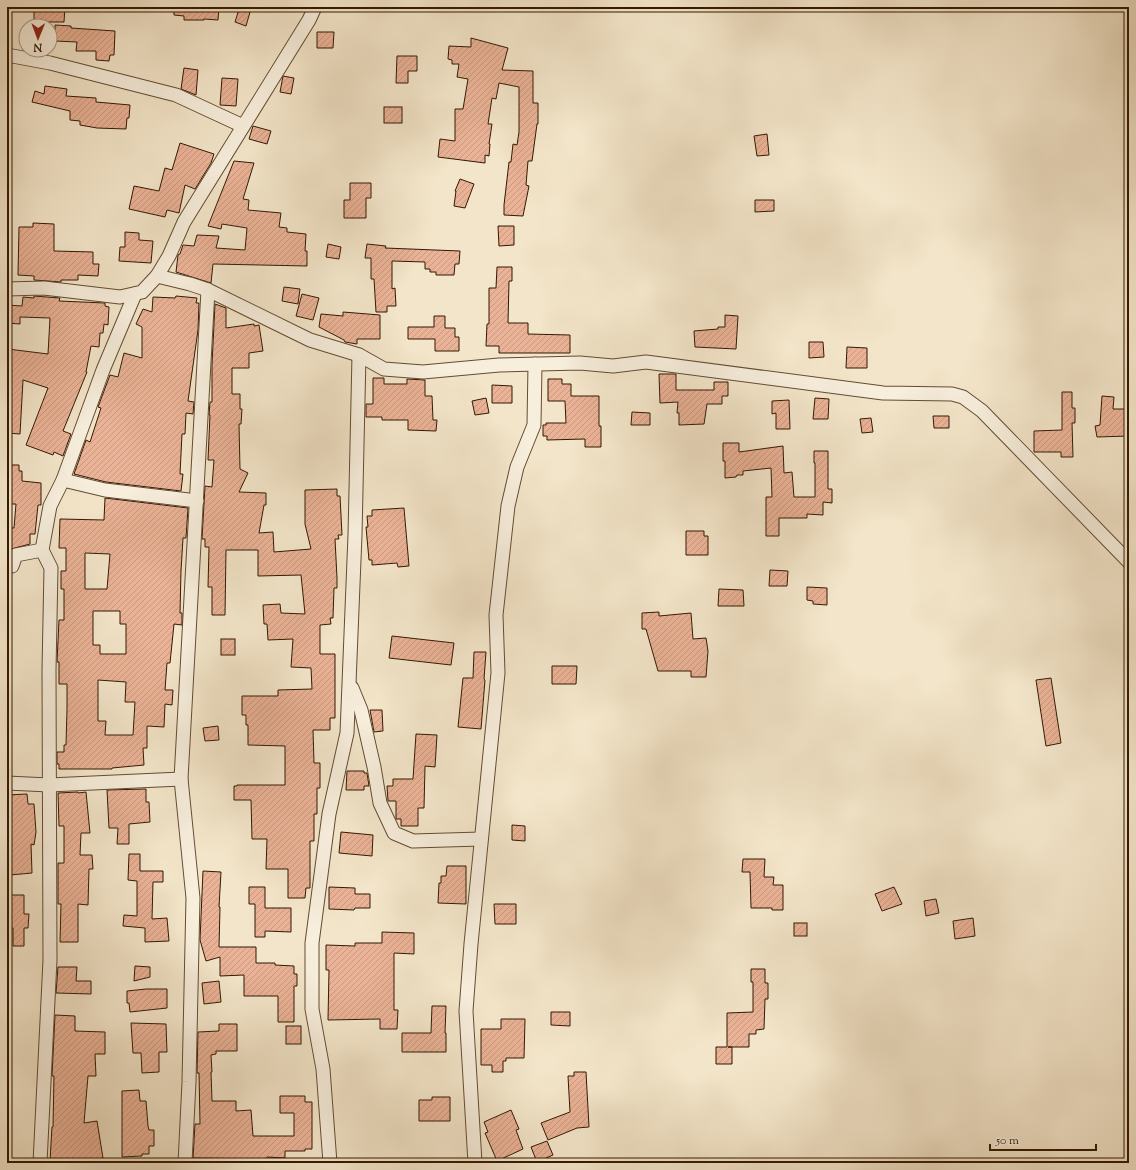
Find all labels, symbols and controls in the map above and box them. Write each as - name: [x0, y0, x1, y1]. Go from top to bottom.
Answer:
- north arrow: [18, 18, 58, 58]
- text: N: [33, 39, 43, 55]
- scale bar: [990, 1126, 1096, 1152]
- text: 50 m: [995, 1132, 1019, 1150]

